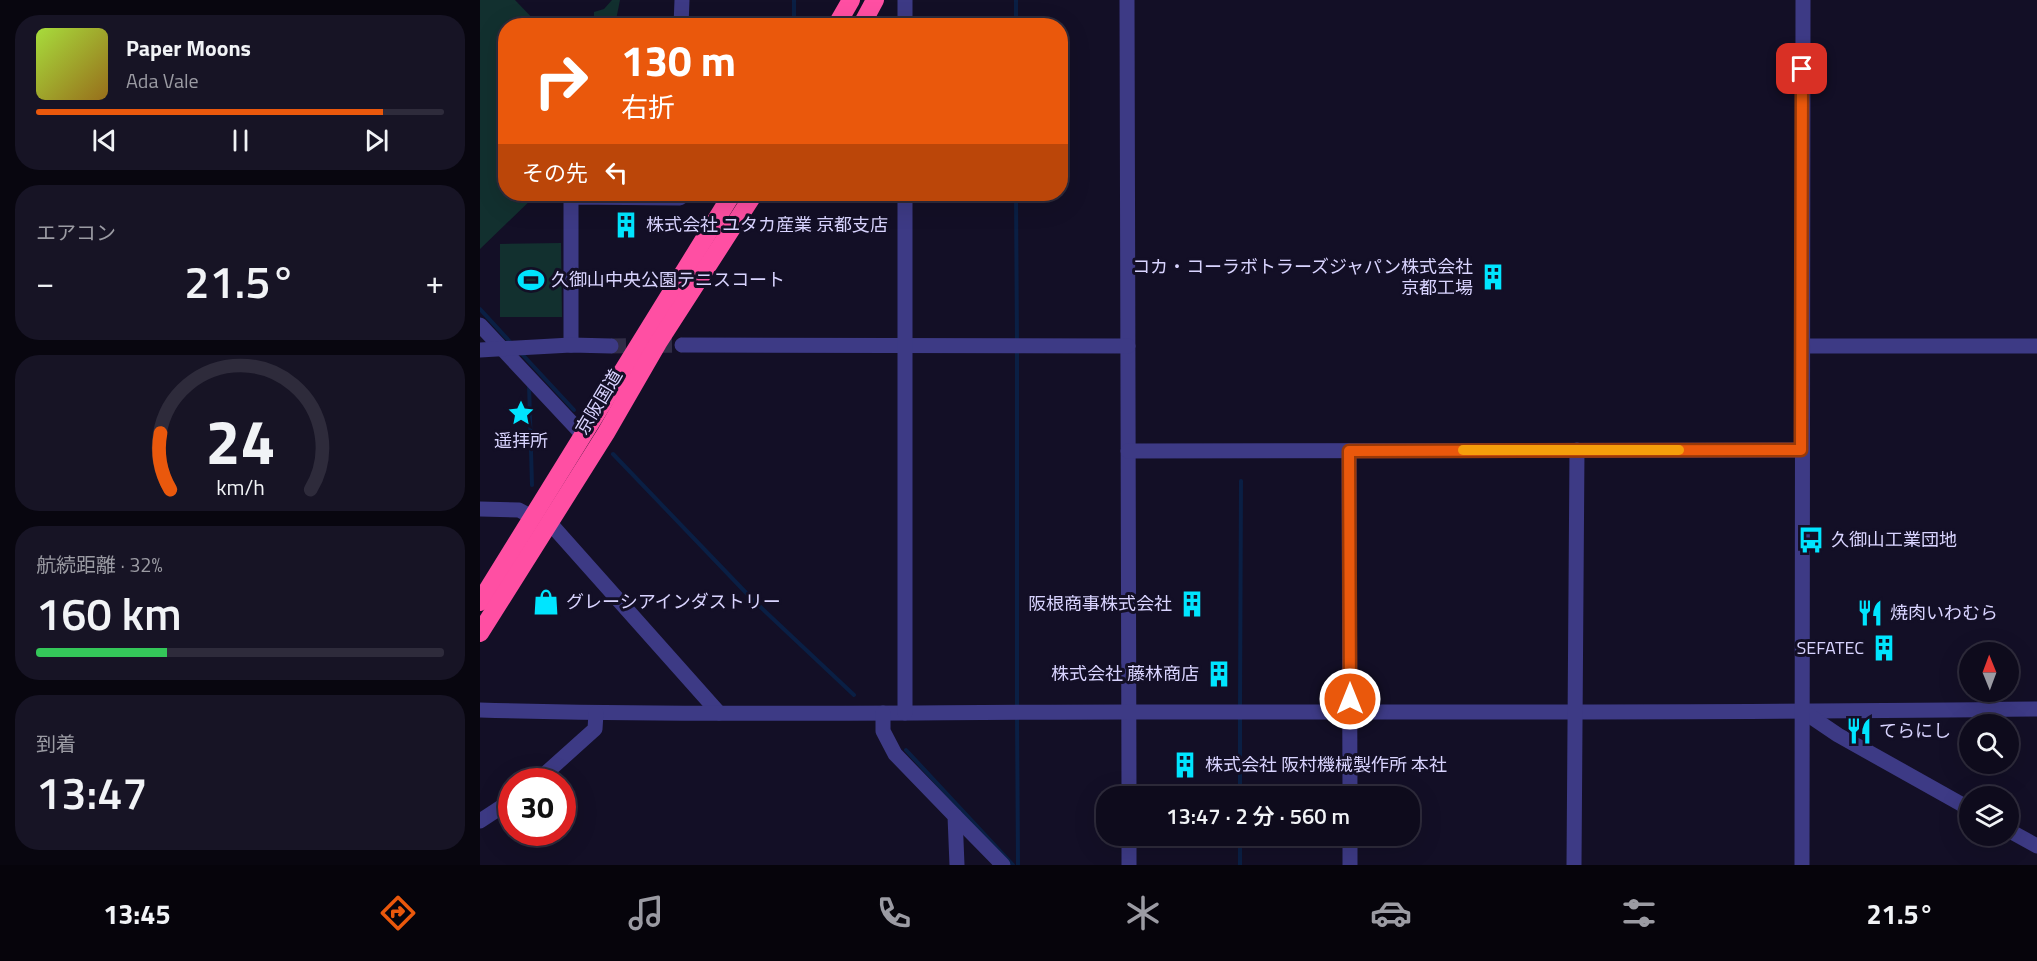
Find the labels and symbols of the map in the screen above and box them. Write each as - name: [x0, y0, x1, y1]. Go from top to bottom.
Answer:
- pin: [1776, 43, 1827, 94]
- building icon: 株式会社 ユタカ産業 京都支店: [611, 210, 641, 240]
- place label: 株式会社 ユタカ産業 京都支店: [646, 211, 888, 238]
- place label: コカ・コーラボトラーズジャパン株式会社 京都工場: [1132, 253, 1473, 301]
- building icon: コカ・コーラボトラーズジャパン株式会社 京都工場: [1478, 262, 1508, 292]
- sports icon: 久御山中央公園テニスコート: [516, 265, 546, 295]
- place label: 久御山中央公園テニスコート: [551, 266, 785, 293]
- street label: 京阪国道: [568, 364, 629, 440]
- place icon: 遥拝所: [506, 398, 536, 428]
- place label: 遥拝所: [494, 427, 548, 454]
- bus stop icon: 久御山工業団地: [1796, 525, 1826, 555]
- place label: 久御山工業団地: [1831, 526, 1957, 553]
- shop icon: グレーシアインダストリー: [531, 587, 561, 617]
- place label: グレーシアインダストリー: [566, 588, 781, 615]
- building icon: 阪根商事株式会社: [1177, 589, 1207, 619]
- place label: 阪根商事株式会社: [1028, 590, 1172, 617]
- restaurant icon: 焼肉いわむら: [1855, 598, 1885, 628]
- place label: 焼肉いわむら: [1890, 599, 1998, 626]
- building icon: SEFATEC: [1869, 633, 1899, 663]
- place label: SEFATEC: [1796, 634, 1864, 661]
- north arrow: [1959, 642, 2019, 702]
- building icon: 株式会社 藤林商店: [1204, 659, 1234, 689]
- place label: 株式会社 藤林商店: [1051, 660, 1199, 687]
- position arrow: [1318, 667, 1382, 731]
- restaurant icon: てらにし: [1844, 716, 1874, 746]
- place label: てらにし: [1879, 717, 1951, 744]
- building icon: 株式会社 阪村機械製作所 本社: [1170, 750, 1200, 780]
- place label: 株式会社 阪村機械製作所 本社: [1205, 751, 1447, 778]
- speed limit sign: 30: [498, 768, 576, 846]

